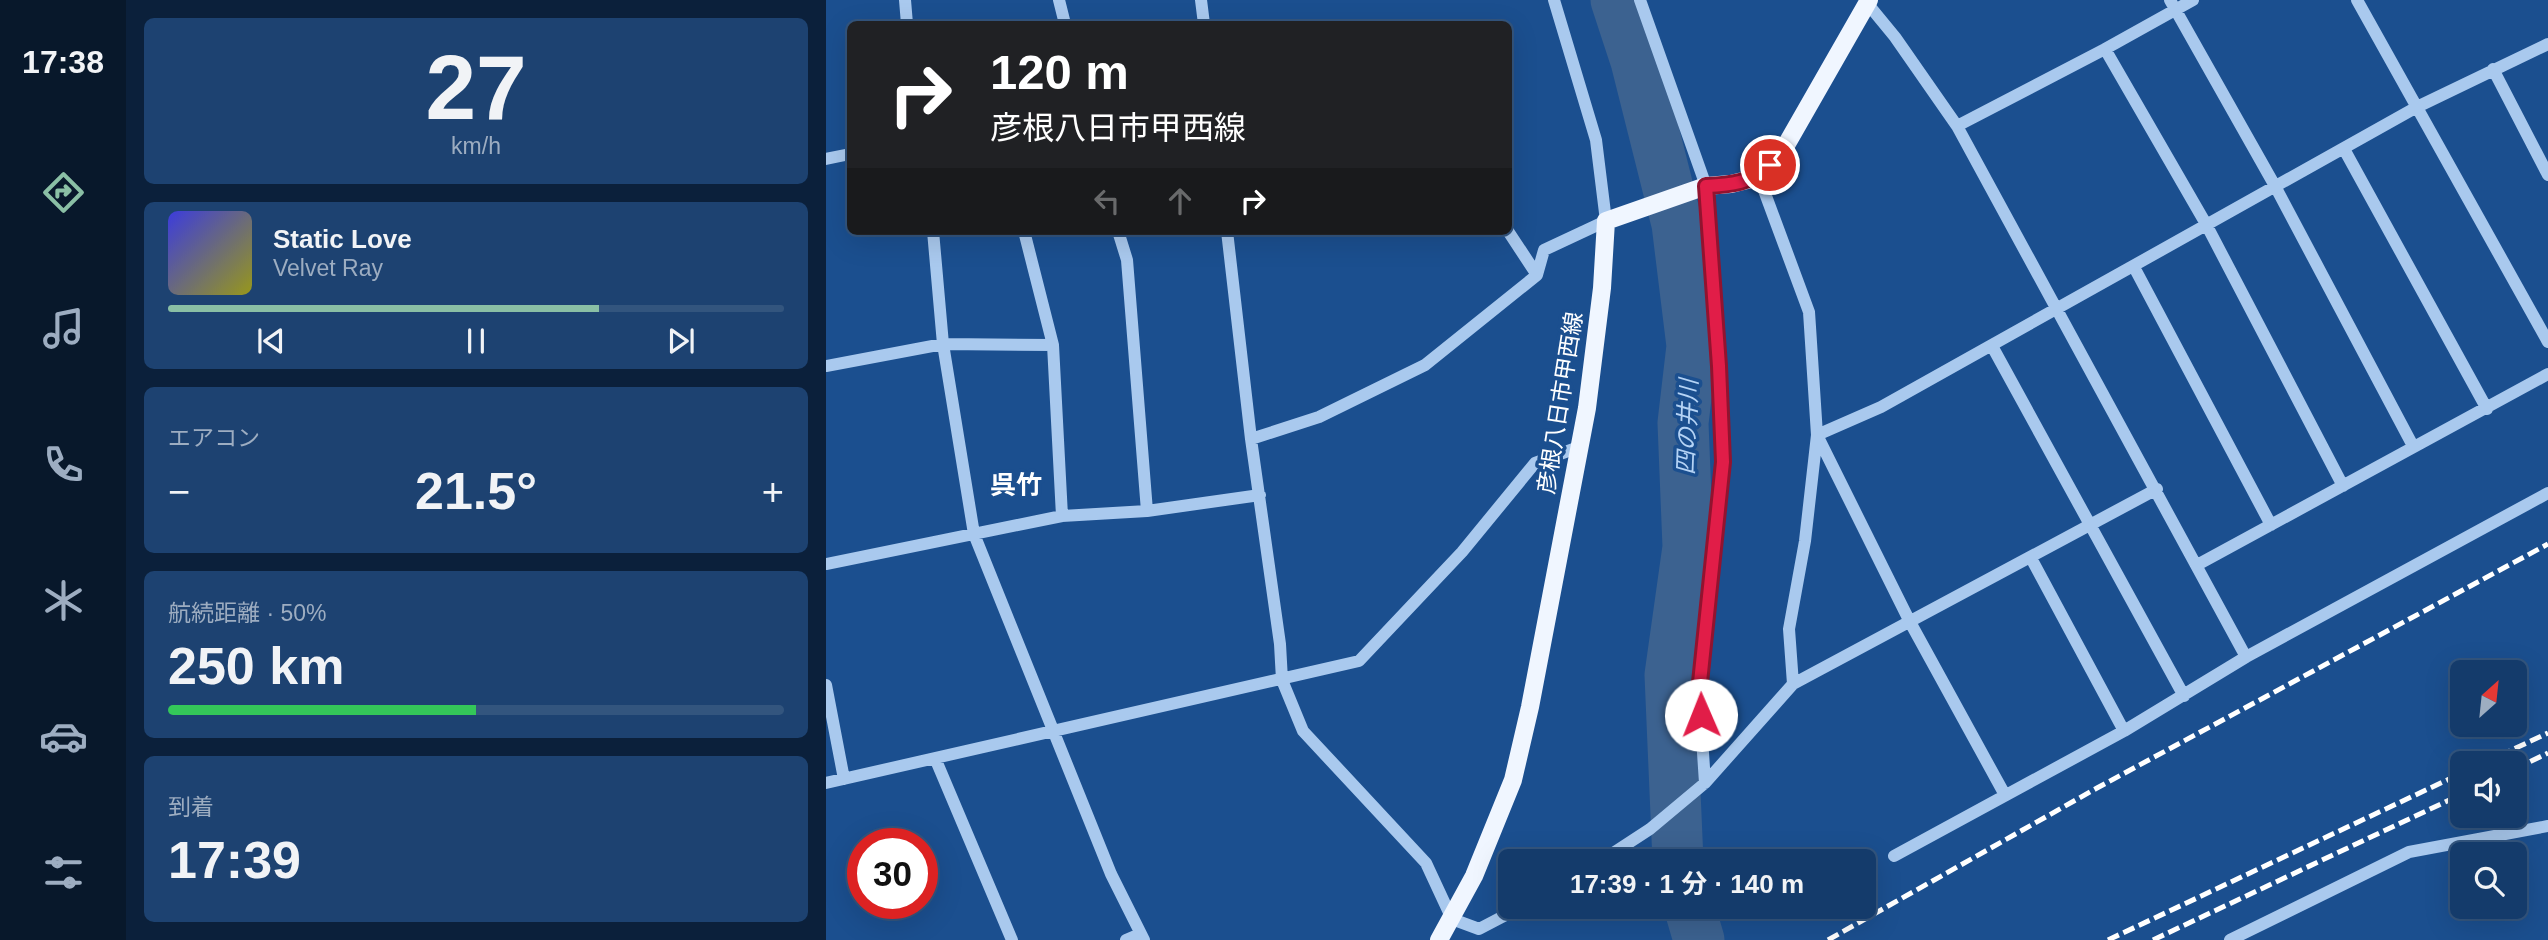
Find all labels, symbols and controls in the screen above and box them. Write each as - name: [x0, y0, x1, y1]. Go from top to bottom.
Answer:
- text: 27: [425, 37, 527, 138]
- text: 17:38: [22, 44, 104, 80]
- text: 120 m: [990, 45, 1129, 99]
- icon: right: [875, 49, 966, 140]
- text: 彦根八日市甲西線: [990, 110, 1246, 146]
- text: km/h: [451, 133, 501, 159]
- pin: [1740, 135, 1800, 195]
- icon: arrive: [1751, 146, 1789, 184]
- icon: directions: [39, 168, 88, 217]
- icon: left: [1088, 182, 1126, 220]
- icon: ahead: [1161, 182, 1199, 220]
- icon: right: [1234, 182, 1272, 220]
- text: Static Love: [273, 224, 412, 254]
- text: Velvet Ray: [273, 255, 383, 281]
- icon: music: [39, 304, 88, 353]
- street label: 彦根八日市甲西線: [1533, 310, 1587, 496]
- icon: previous: [252, 322, 290, 360]
- icon: pause: [457, 322, 495, 360]
- icon: next: [662, 322, 700, 360]
- water label: 四の井川: [1672, 376, 1702, 475]
- text: エアコン: [168, 425, 260, 451]
- icon: phone: [39, 440, 88, 489]
- text: 21.5°: [415, 462, 537, 520]
- district label: 呉竹: [990, 470, 1042, 500]
- text: −: [168, 471, 190, 513]
- text: +: [762, 471, 784, 513]
- icon: climate: [39, 576, 88, 625]
- text: 航続距離 · 50%: [168, 600, 326, 626]
- text: 250 km: [168, 637, 344, 695]
- north arrow: [2450, 660, 2527, 737]
- map controls: [2450, 660, 2527, 919]
- position arrow: [1664, 678, 1738, 752]
- icon: car: [39, 712, 88, 761]
- button: sound: [2450, 751, 2527, 828]
- text: 到着: [168, 794, 214, 820]
- speed limit sign: 30: [847, 828, 938, 919]
- text: 17:39: [168, 831, 301, 889]
- button: search: [2450, 842, 2527, 919]
- icon: filters: [39, 848, 88, 897]
- text: 17:39 · 1 分 · 140 m: [1570, 869, 1804, 899]

